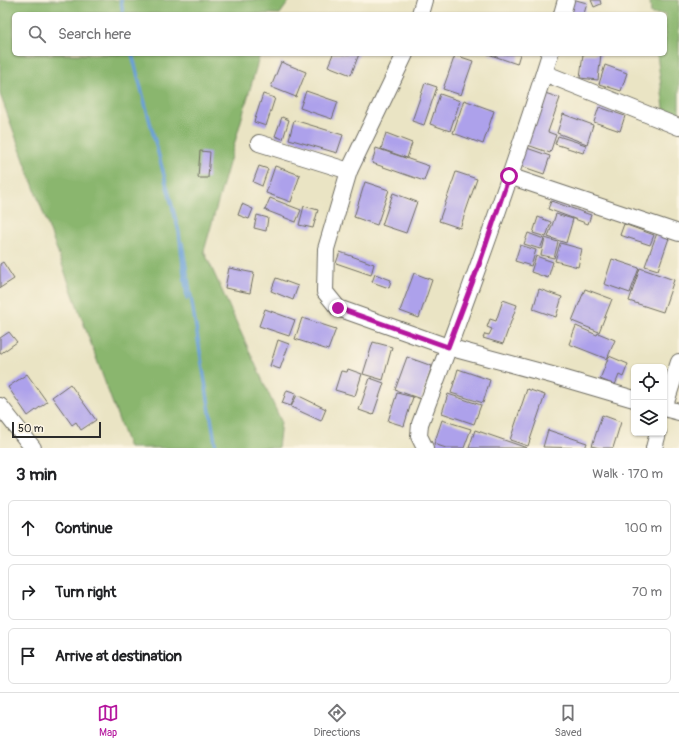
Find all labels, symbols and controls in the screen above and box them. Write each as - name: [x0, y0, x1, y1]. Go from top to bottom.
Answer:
- search box: [12, 12, 667, 56]
- icon: search: [26, 23, 48, 45]
- text: Search here: [58, 25, 131, 44]
- route start: [500, 167, 518, 185]
- route end: [329, 299, 347, 317]
- map controls: [631, 364, 667, 436]
- button: locate: [631, 364, 667, 400]
- button: layers: [631, 400, 667, 436]
- scale bar: [12, 420, 101, 439]
- text: 50 m: [18, 422, 44, 435]
- text: 3 min: [16, 464, 57, 485]
- text: Walk · 170 m: [592, 466, 663, 482]
- icon: ahead: [17, 517, 39, 539]
- text: Continue: [55, 519, 113, 538]
- text: 100 m: [625, 520, 662, 536]
- icon: right: [17, 581, 39, 603]
- text: Turn right: [55, 583, 116, 602]
- text: 70 m: [632, 584, 662, 600]
- icon: arrive: [17, 645, 39, 667]
- text: Arrive at destination: [55, 647, 182, 666]
- tab: Map: [97, 702, 119, 739]
- tab: Directions: [313, 702, 360, 739]
- tab: Saved: [555, 702, 582, 739]

